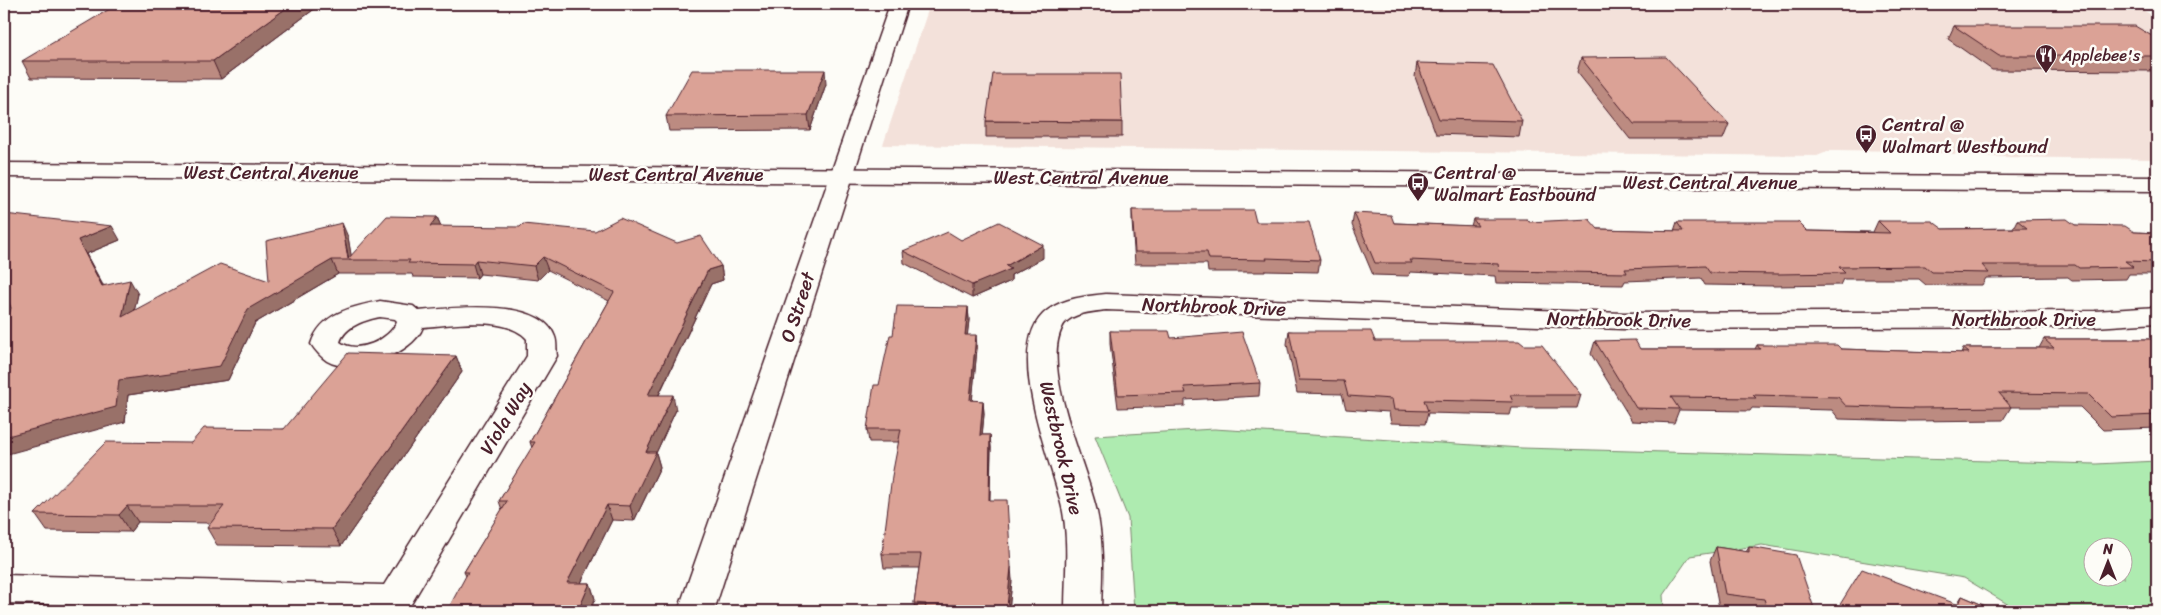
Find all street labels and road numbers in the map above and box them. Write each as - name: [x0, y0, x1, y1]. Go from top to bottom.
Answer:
- street label: West Central Avenue: [184, 156, 358, 189]
- street label: West Central Avenue: [589, 158, 763, 191]
- street label: West Central Avenue: [994, 161, 1168, 194]
- street label: West Central Avenue: [1623, 166, 1797, 199]
- street label: O Street: [771, 266, 825, 347]
- street label: Northbrook Drive: [1141, 287, 1287, 326]
- street label: Northbrook Drive: [1547, 302, 1692, 337]
- street label: Northbrook Drive: [1952, 303, 2096, 336]
- street label: Viola Way: [471, 375, 540, 461]
- street label: Westbrook Drive: [1030, 378, 1093, 519]

